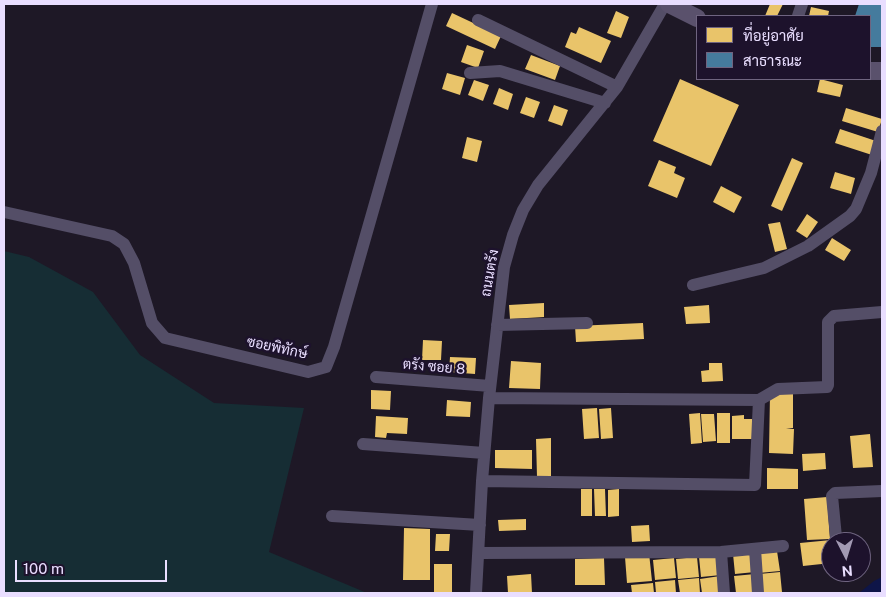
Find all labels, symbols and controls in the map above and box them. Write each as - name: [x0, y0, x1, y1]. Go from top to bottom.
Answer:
- legend: [696, 15, 871, 80]
- text: ที่อยู่อาศัย: [743, 27, 804, 44]
- text: สาธารณะ: [743, 52, 802, 69]
- street label: ถนนตรัง: [478, 248, 502, 298]
- street label: ซอยพิทักษ์: [245, 333, 309, 363]
- street label: ตรัง ซอย 8: [402, 356, 466, 378]
- north arrow: [821, 532, 871, 582]
- scale bar: [18, 550, 170, 582]
- text: 100 m: [23, 560, 64, 577]
- text: N: [841, 562, 853, 579]

